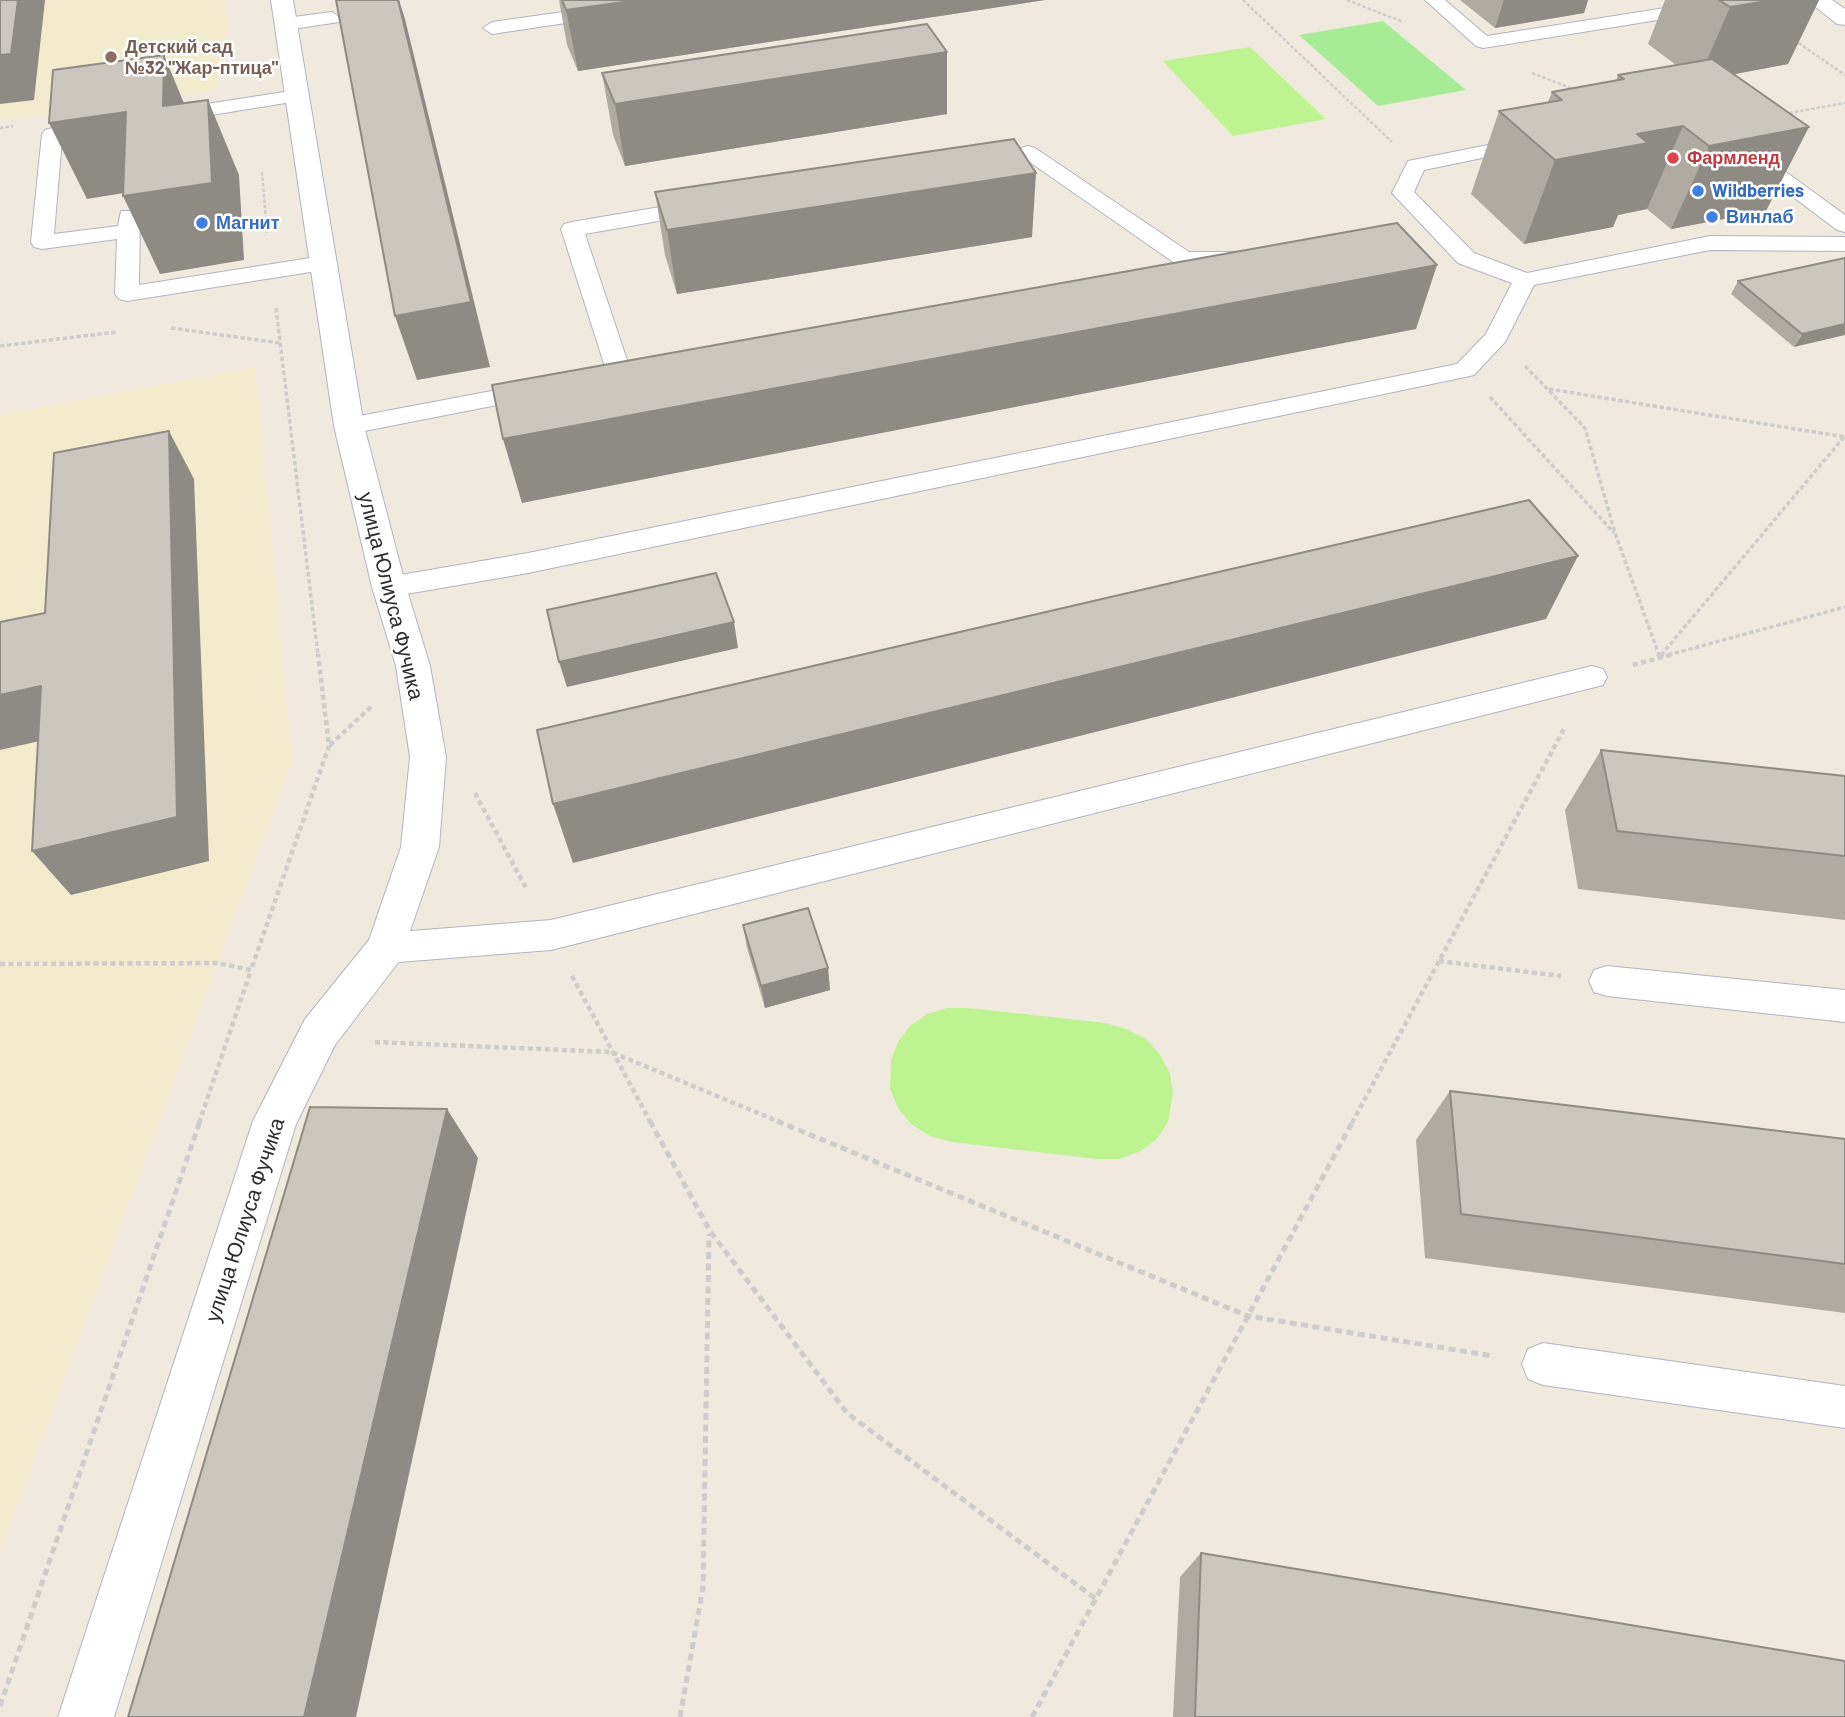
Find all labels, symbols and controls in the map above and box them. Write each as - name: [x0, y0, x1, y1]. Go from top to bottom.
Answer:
- place label: Детский сад №32 "Жар-птица": [125, 36, 278, 78]
- marker: Детский сад №32 "Жар-птица": [103, 49, 119, 65]
- place label: Фармленд: [1687, 147, 1780, 169]
- marker: Фармленд: [1665, 150, 1681, 166]
- place label: Wildberries: [1712, 180, 1804, 202]
- marker: Wildberries: [1690, 183, 1706, 199]
- place label: Винлаб: [1726, 206, 1794, 228]
- marker: Винлаб: [1704, 209, 1720, 225]
- place label: Магнит: [216, 212, 279, 234]
- marker: Магнит: [194, 215, 210, 231]
- street label: улица Юлиуса Фучика: [353, 489, 429, 703]
- street label: улица Юлиуса Фучика: [200, 1115, 290, 1325]

